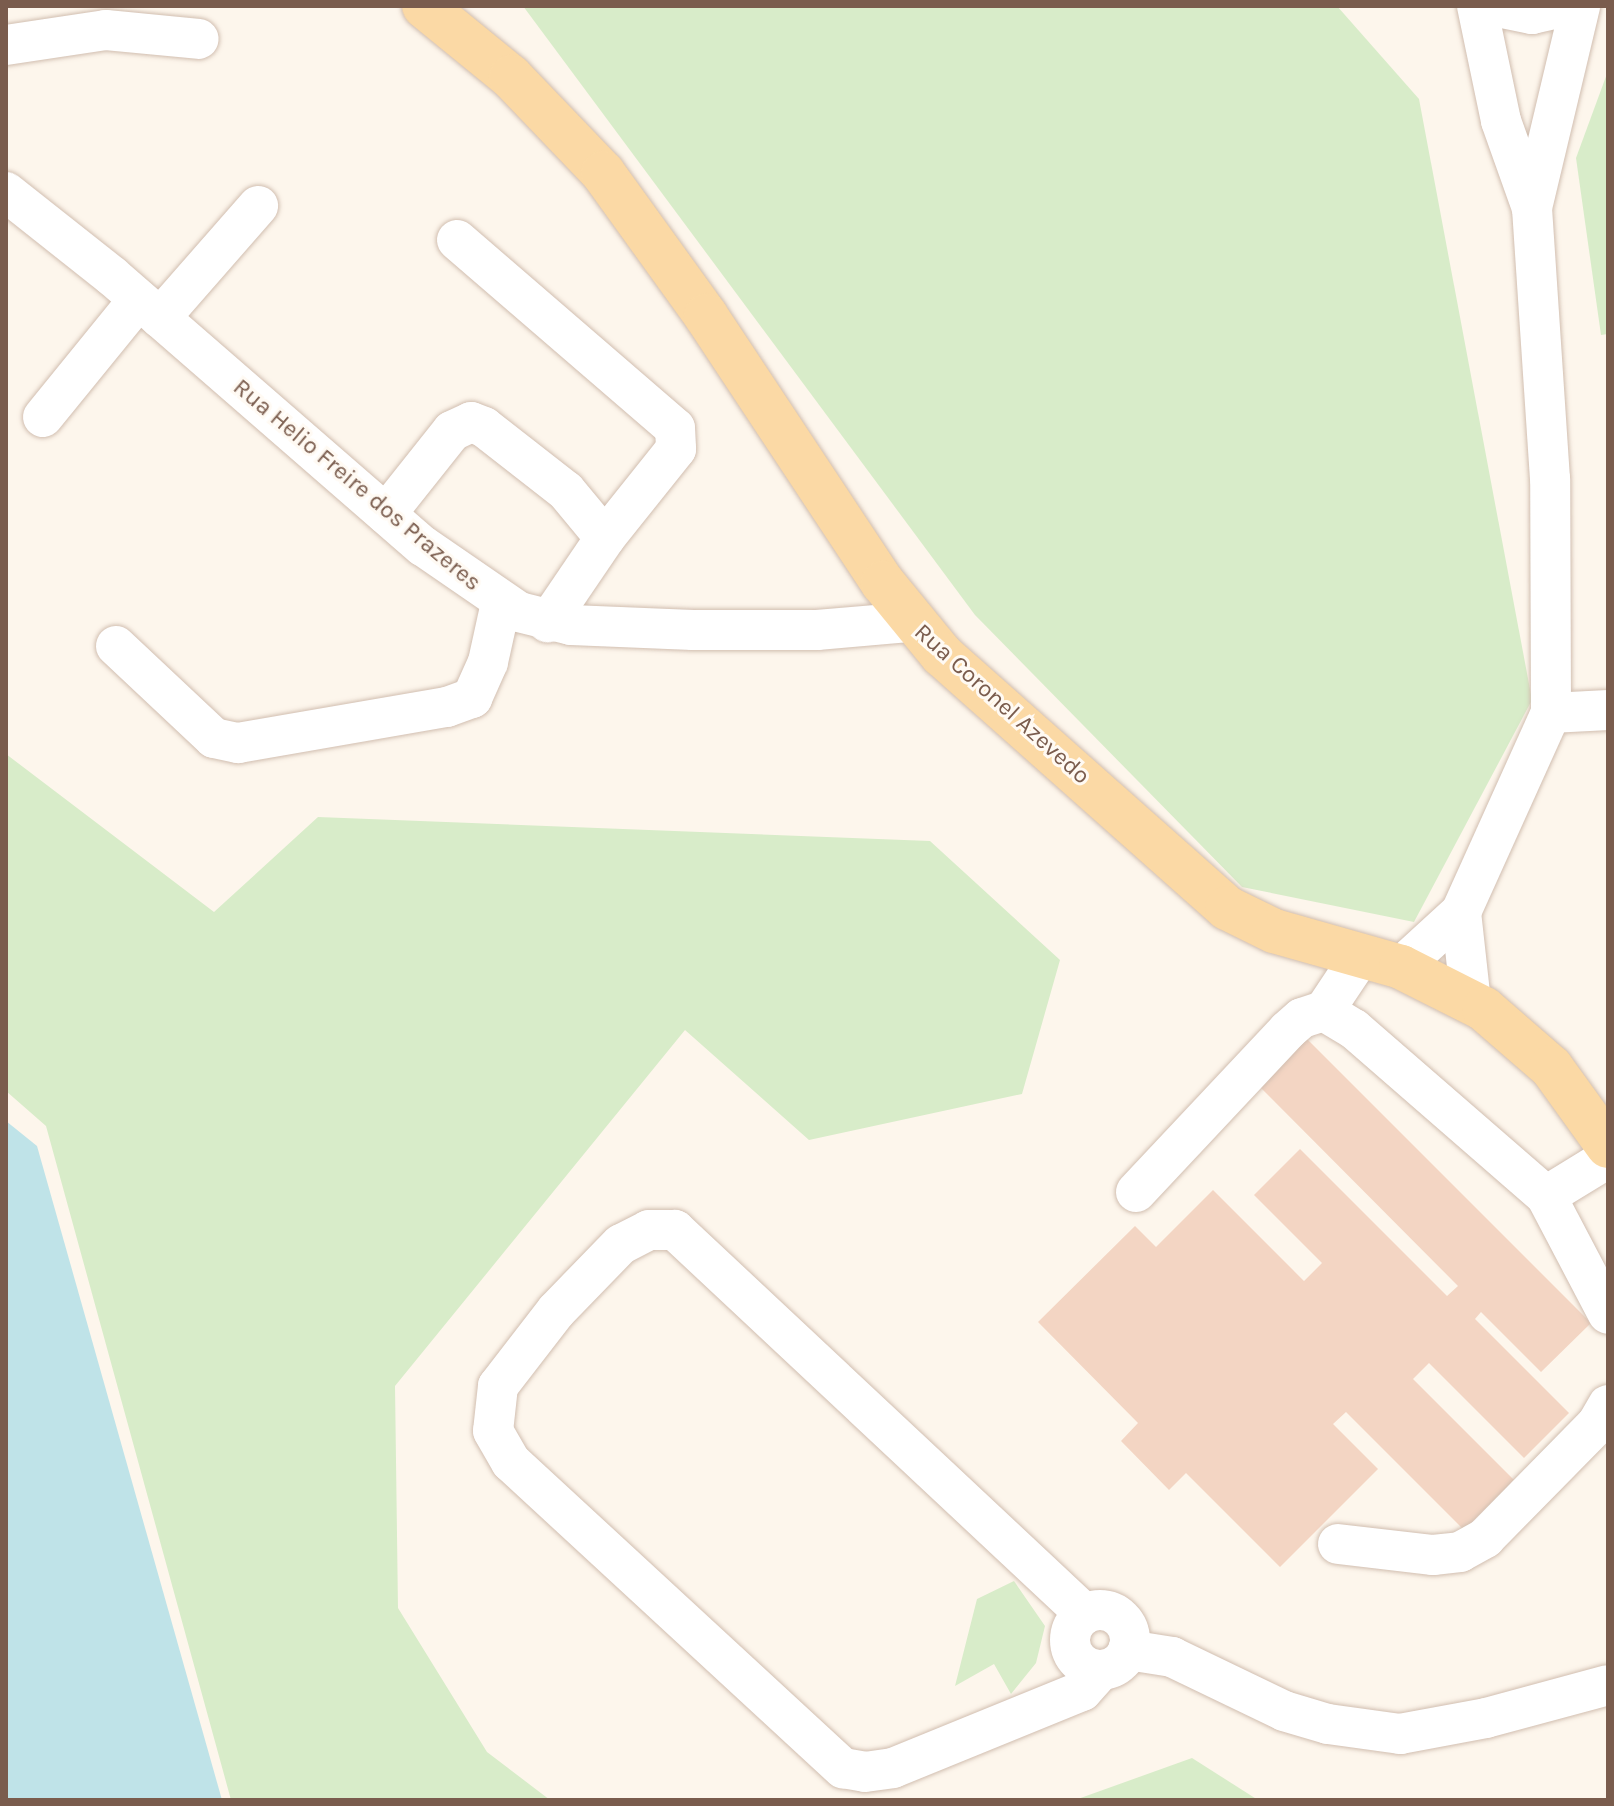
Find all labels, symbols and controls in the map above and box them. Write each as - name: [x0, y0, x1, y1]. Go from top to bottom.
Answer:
- street label: Rua Helio Freire dos Prazeres: [227, 373, 487, 597]
- street label: Rua Coronel Azevedo: [908, 618, 1096, 790]

